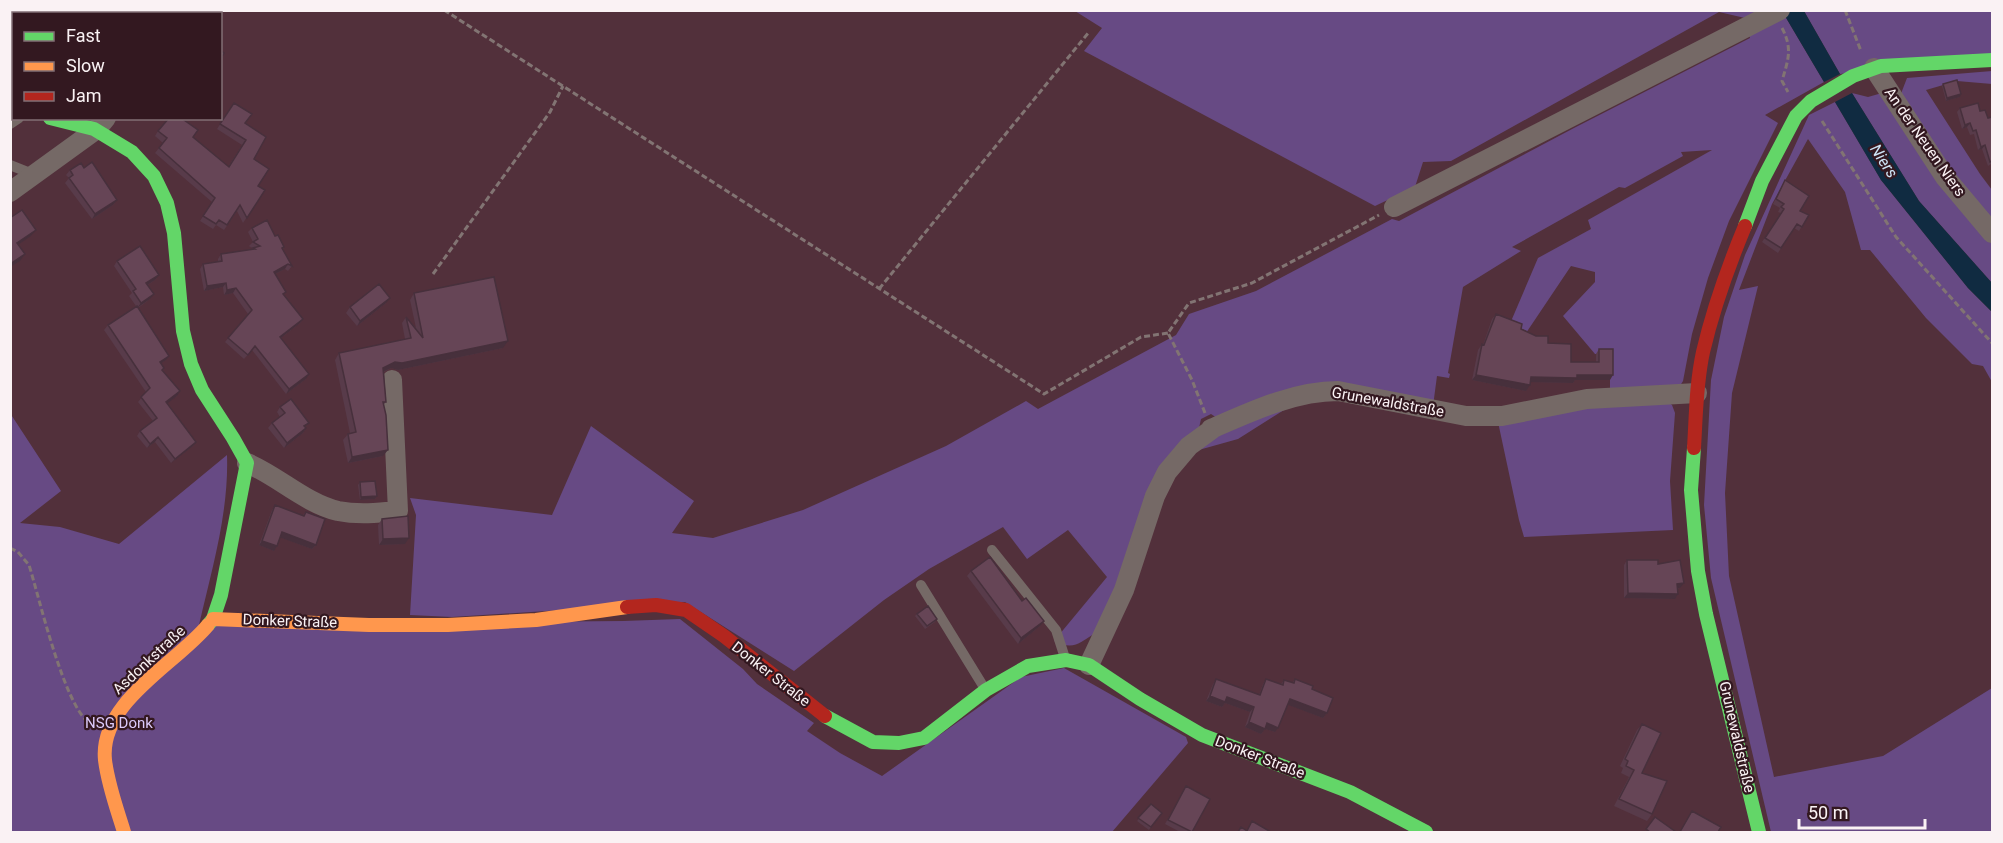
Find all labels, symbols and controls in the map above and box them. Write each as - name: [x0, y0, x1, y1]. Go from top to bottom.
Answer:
- legend: [12, 12, 222, 120]
- text: Fast: [66, 25, 101, 46]
- text: Slow: [66, 55, 105, 76]
- street label: An der Neuen Niers: [1881, 84, 1969, 200]
- text: Jam: [66, 85, 102, 106]
- water label: Niers: [1866, 141, 1902, 181]
- street label: Grunewaldstraße: [1330, 383, 1446, 421]
- street label: Donker Straße: [242, 610, 338, 632]
- street label: Asdonkstraße: [109, 622, 189, 698]
- street label: Donker Straße: [728, 638, 814, 710]
- street label: Grunewaldstraße: [1715, 680, 1759, 795]
- park label: NSG Donk: [85, 714, 153, 732]
- street label: Donker Straße: [1213, 732, 1307, 782]
- scale bar: [1799, 792, 1925, 830]
- text: 50 m: [1808, 802, 1848, 823]

